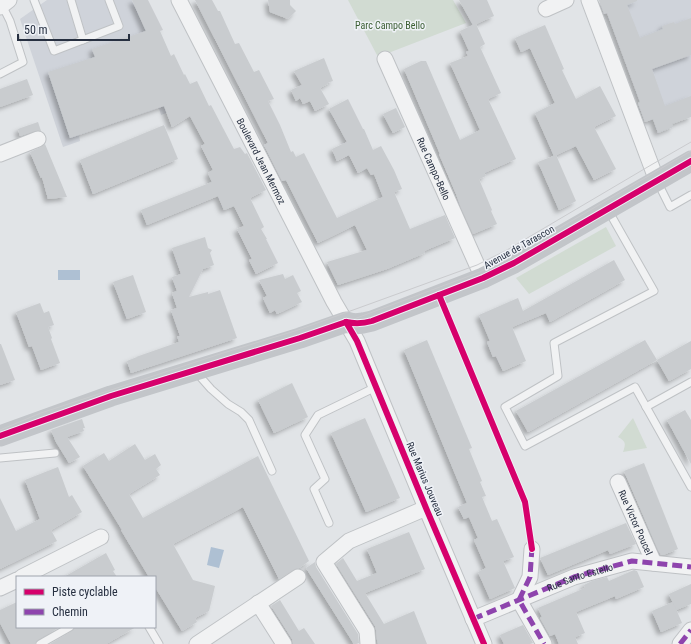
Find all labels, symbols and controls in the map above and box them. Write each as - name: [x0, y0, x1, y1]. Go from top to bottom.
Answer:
- scale bar: [18, 16, 129, 42]
- park label: Parc Campo Bello: [355, 20, 425, 31]
- text: 50 m: [24, 23, 48, 37]
- street label: Boulevard Jean Mermoz: [235, 116, 288, 206]
- street label: Rue Campo-Bello: [415, 136, 453, 202]
- street label: Avenue de Tarascon: [482, 223, 556, 271]
- street label: Rue Marius Jouveau: [404, 440, 446, 518]
- street label: Rue Victor Poucel: [617, 488, 655, 556]
- street label: Rue Santo Estello: [545, 561, 614, 593]
- legend: [16, 576, 156, 628]
- text: Piste cyclable: [52, 585, 118, 599]
- text: Chemin: [52, 605, 88, 619]

